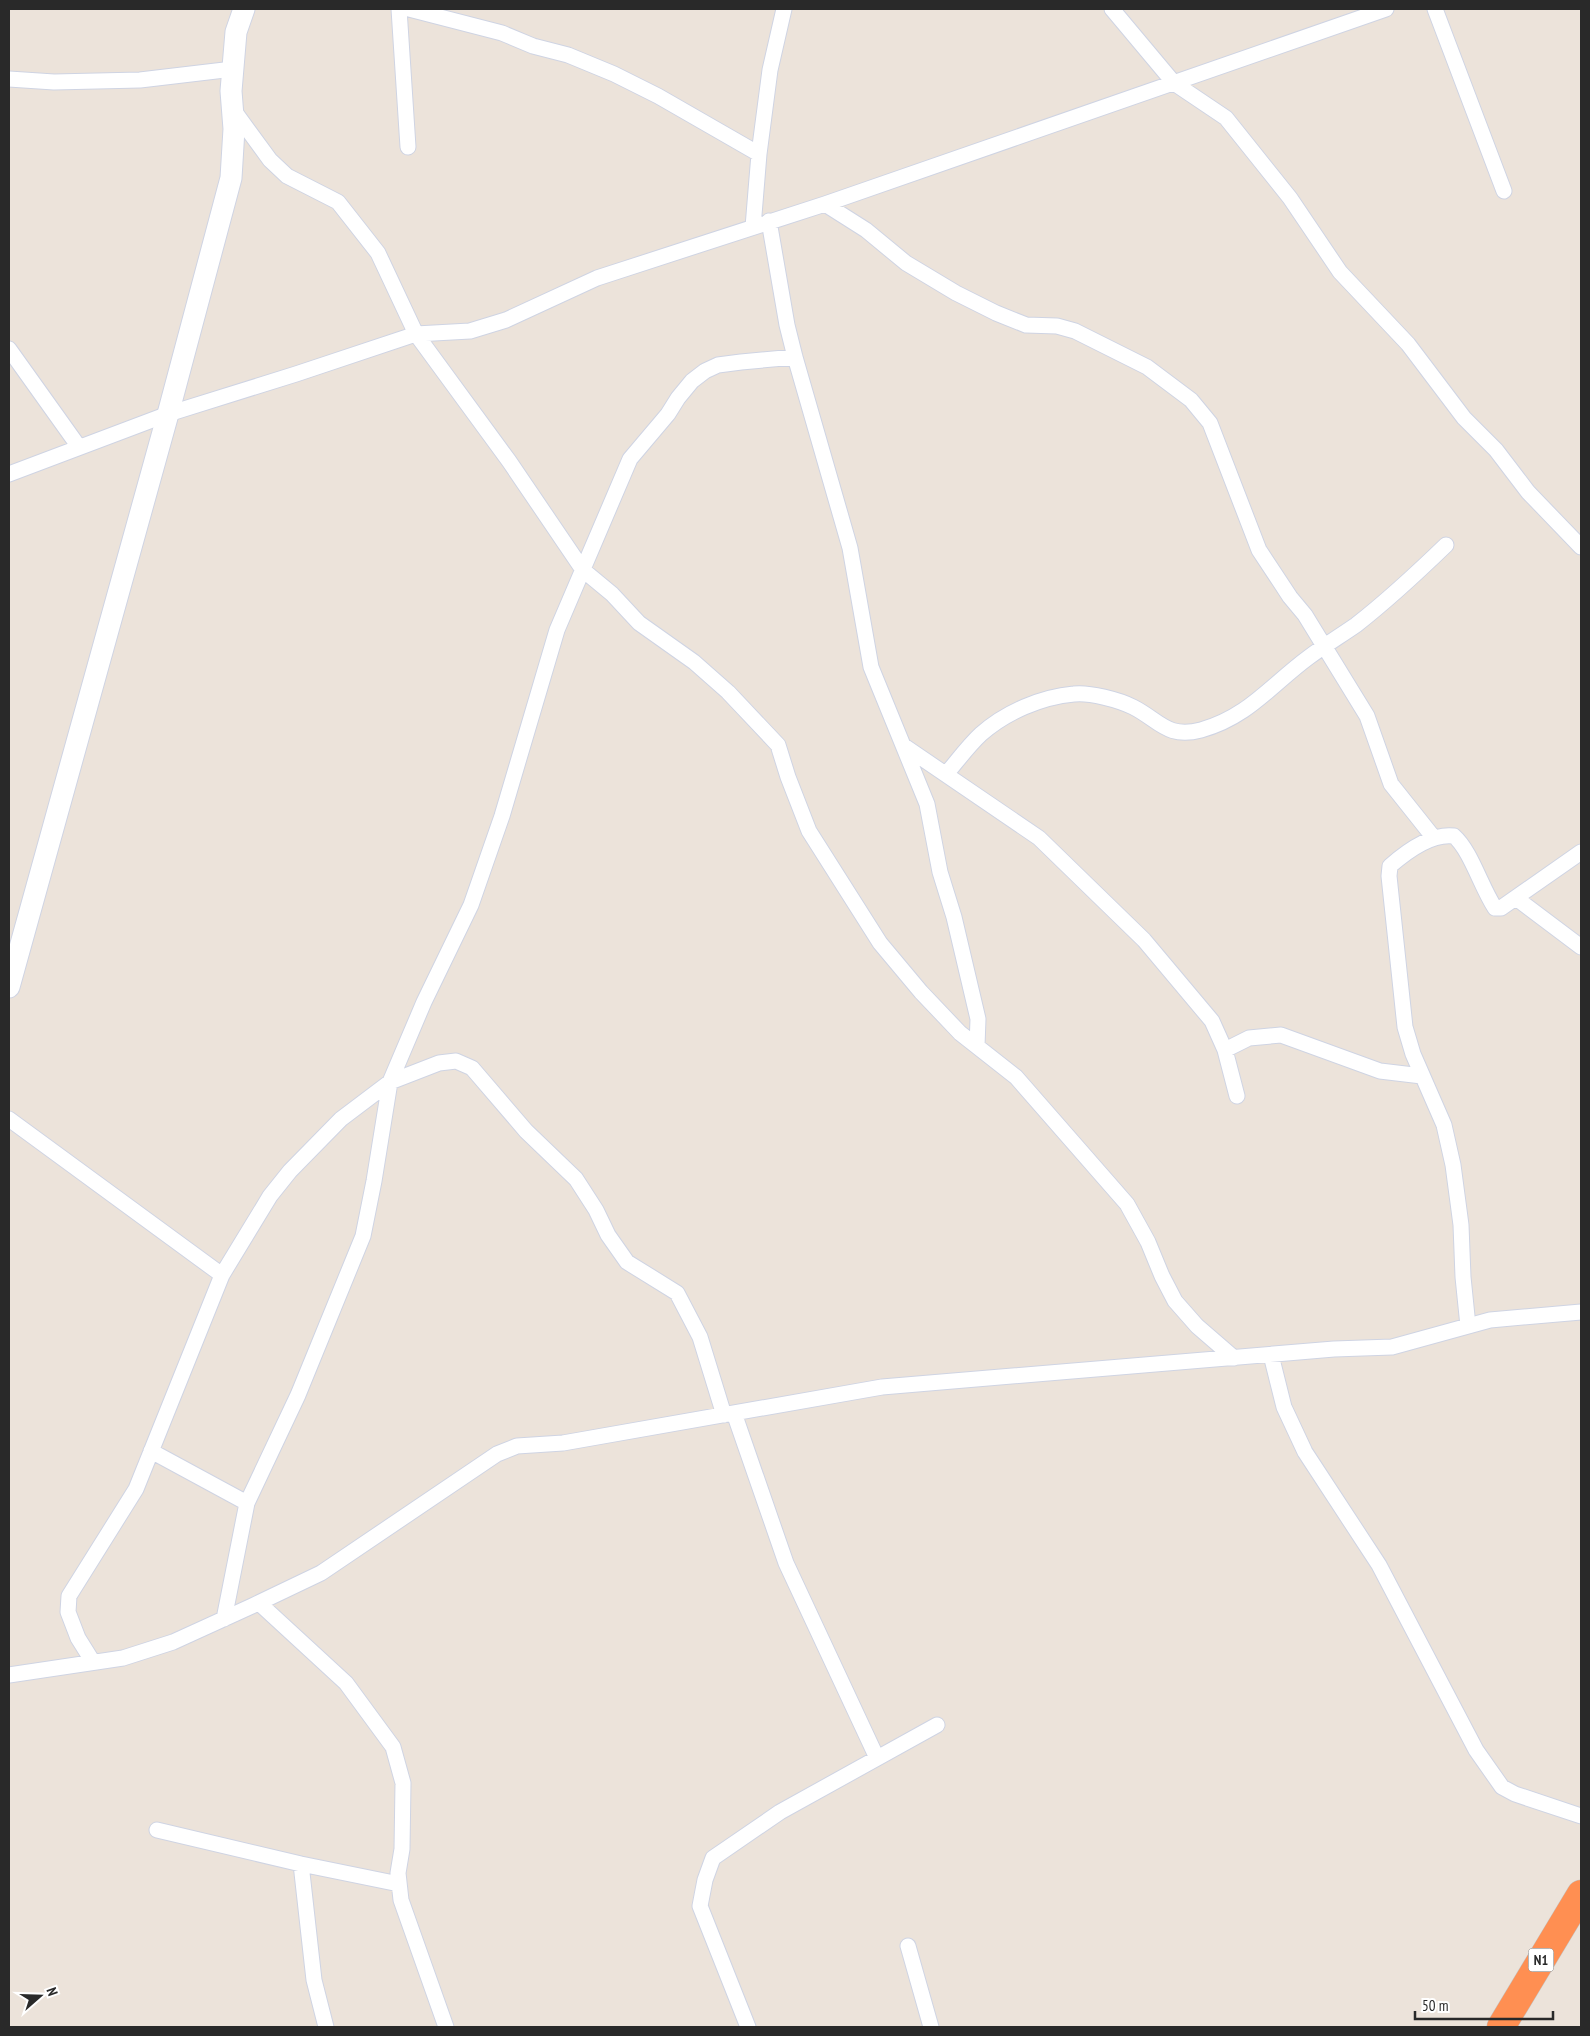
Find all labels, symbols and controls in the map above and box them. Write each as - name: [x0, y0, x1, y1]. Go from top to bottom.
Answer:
- road number: N1: [1528, 1948, 1554, 1972]
- north arrow: [15, 1971, 65, 2021]
- text: N: [42, 1985, 62, 1998]
- scale bar: [1415, 1988, 1552, 2020]
- text: 50 m: [1422, 1996, 1448, 2015]

